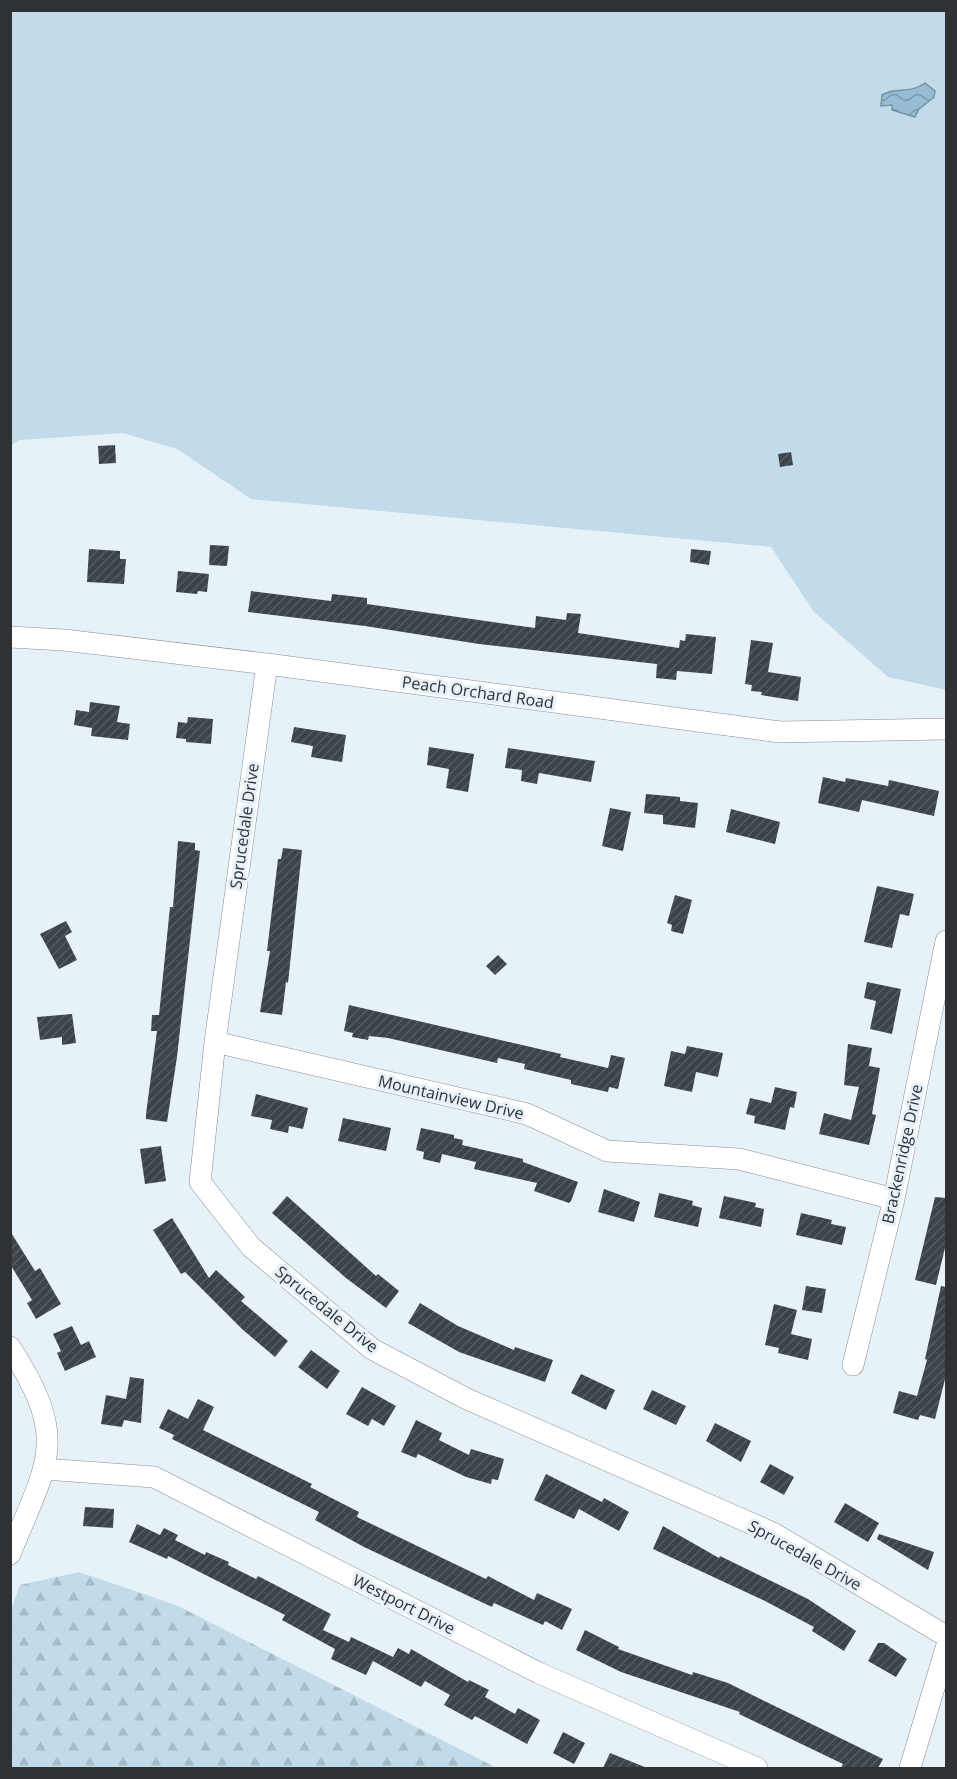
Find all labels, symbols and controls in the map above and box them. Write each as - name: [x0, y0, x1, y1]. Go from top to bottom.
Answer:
- street label: Peach Orchard Road: [401, 670, 555, 714]
- street label: Sprucedale Drive: [224, 762, 264, 890]
- street label: Mountainview Drive: [376, 1070, 526, 1124]
- street label: Brackenridge Drive: [876, 1082, 928, 1226]
- street label: Sprucedale Drive: [271, 1261, 383, 1357]
- street label: Sprucedale Drive: [744, 1515, 866, 1595]
- street label: Westport Drive: [349, 1569, 459, 1639]

